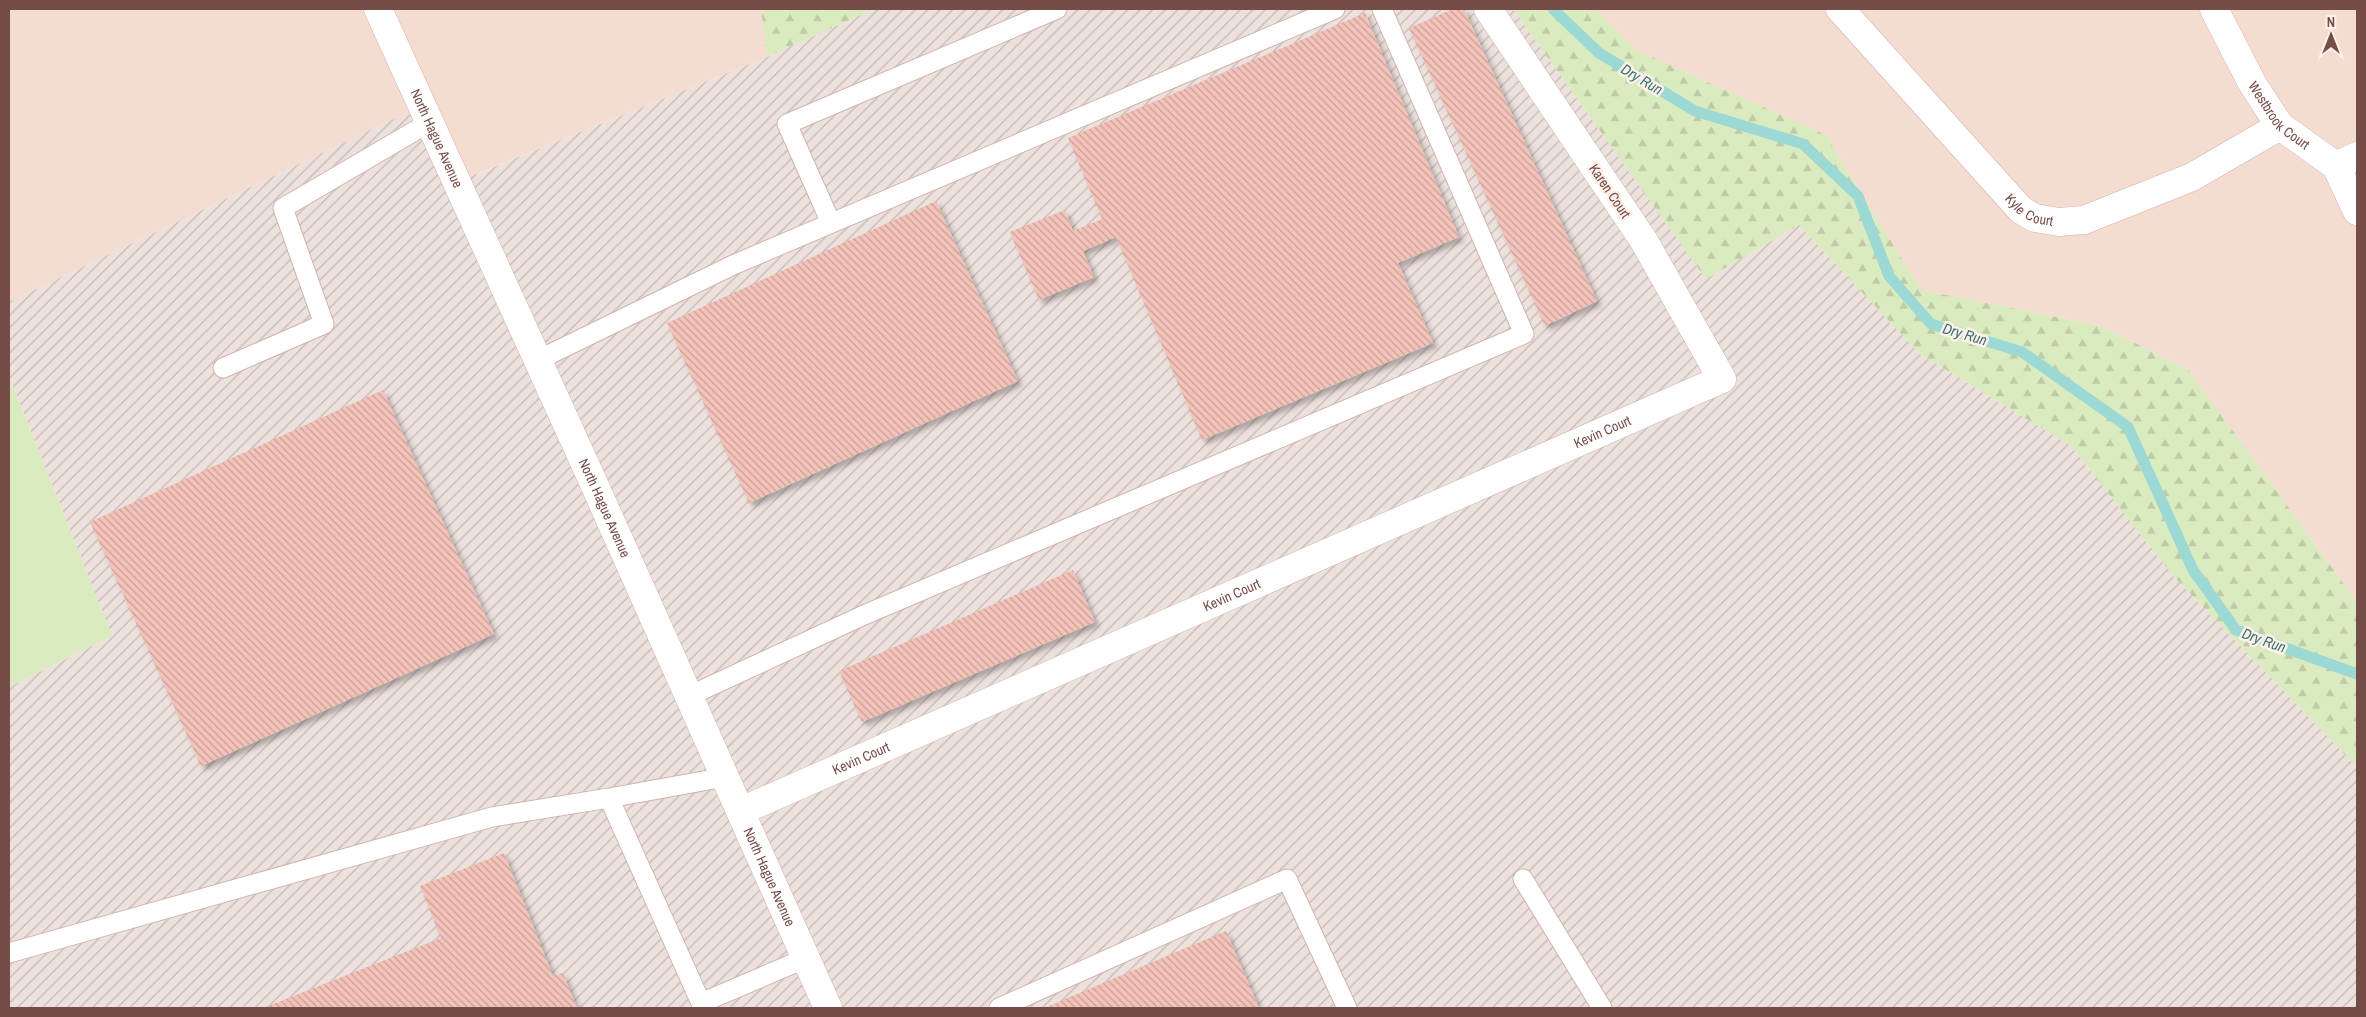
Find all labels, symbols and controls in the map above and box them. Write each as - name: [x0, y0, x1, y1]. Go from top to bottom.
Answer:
- north arrow: [2306, 10, 2356, 60]
- text: N: [2327, 13, 2335, 31]
- water label: Dry Run: [1617, 58, 1667, 100]
- street label: Westbrook Court: [2244, 78, 2313, 153]
- street label: North Hague Avenue: [407, 86, 467, 190]
- street label: Karen Court: [1585, 160, 1635, 222]
- street label: Kyle Court: [2001, 190, 2054, 230]
- water label: Dry Run: [1940, 317, 1990, 351]
- street label: Kevin Court: [1571, 411, 1634, 452]
- street label: North Hague Avenue: [575, 456, 635, 560]
- street label: Kevin Court: [1200, 575, 1263, 615]
- water label: Dry Run: [2239, 622, 2289, 658]
- street label: Kevin Court: [829, 738, 892, 779]
- street label: North Hague Avenue: [740, 824, 799, 929]

